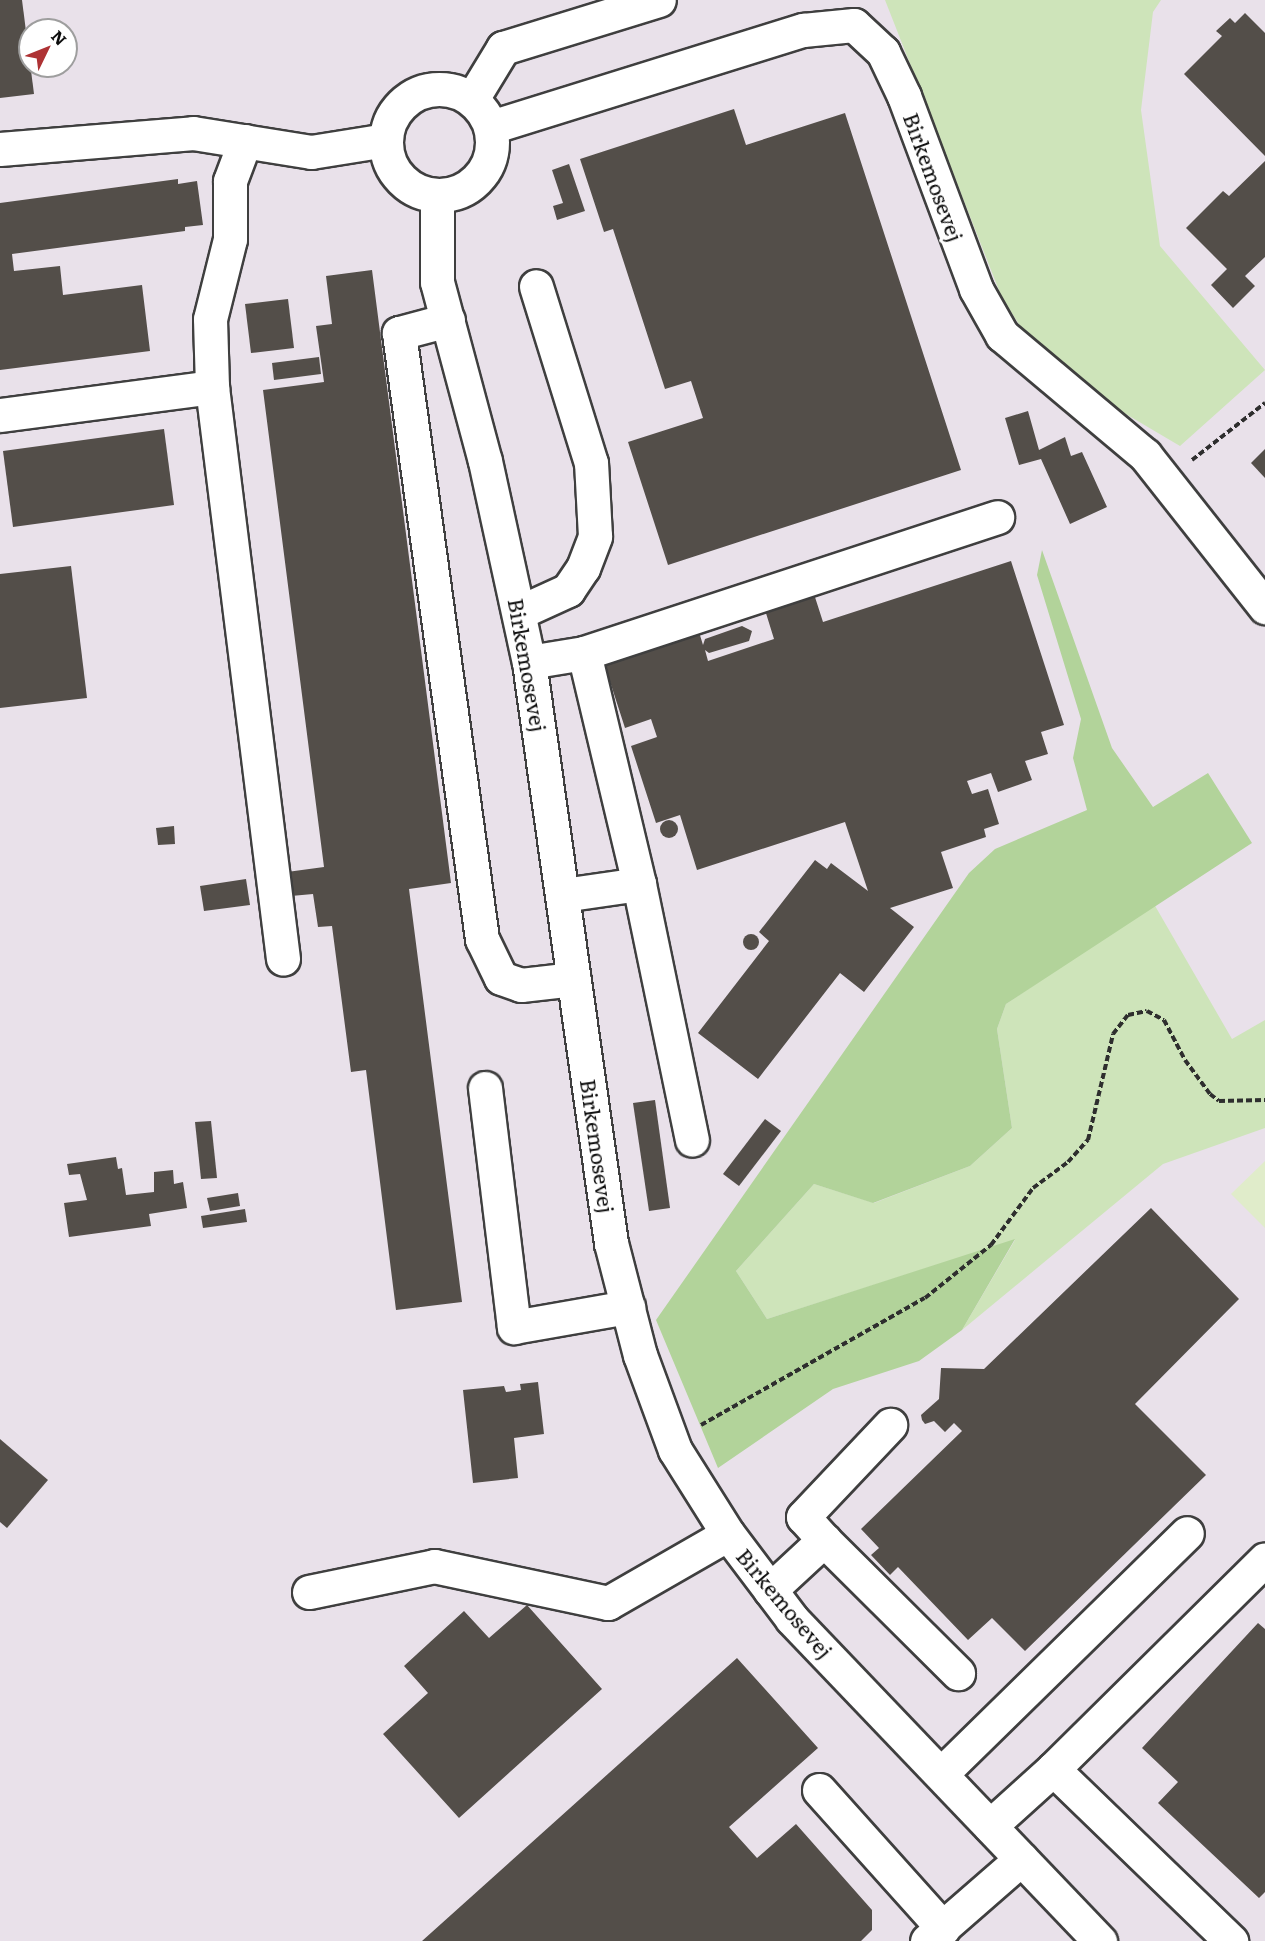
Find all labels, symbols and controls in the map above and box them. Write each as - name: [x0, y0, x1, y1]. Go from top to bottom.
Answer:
- north arrow: [18, 18, 78, 78]
- text: N: [46, 24, 73, 50]
- street label: Birkemosevej: [899, 109, 969, 245]
- street label: Birkemosevej: [504, 596, 552, 734]
- street label: Birkemosevej: [576, 1077, 620, 1215]
- street label: Birkemosevej: [732, 1543, 838, 1663]

